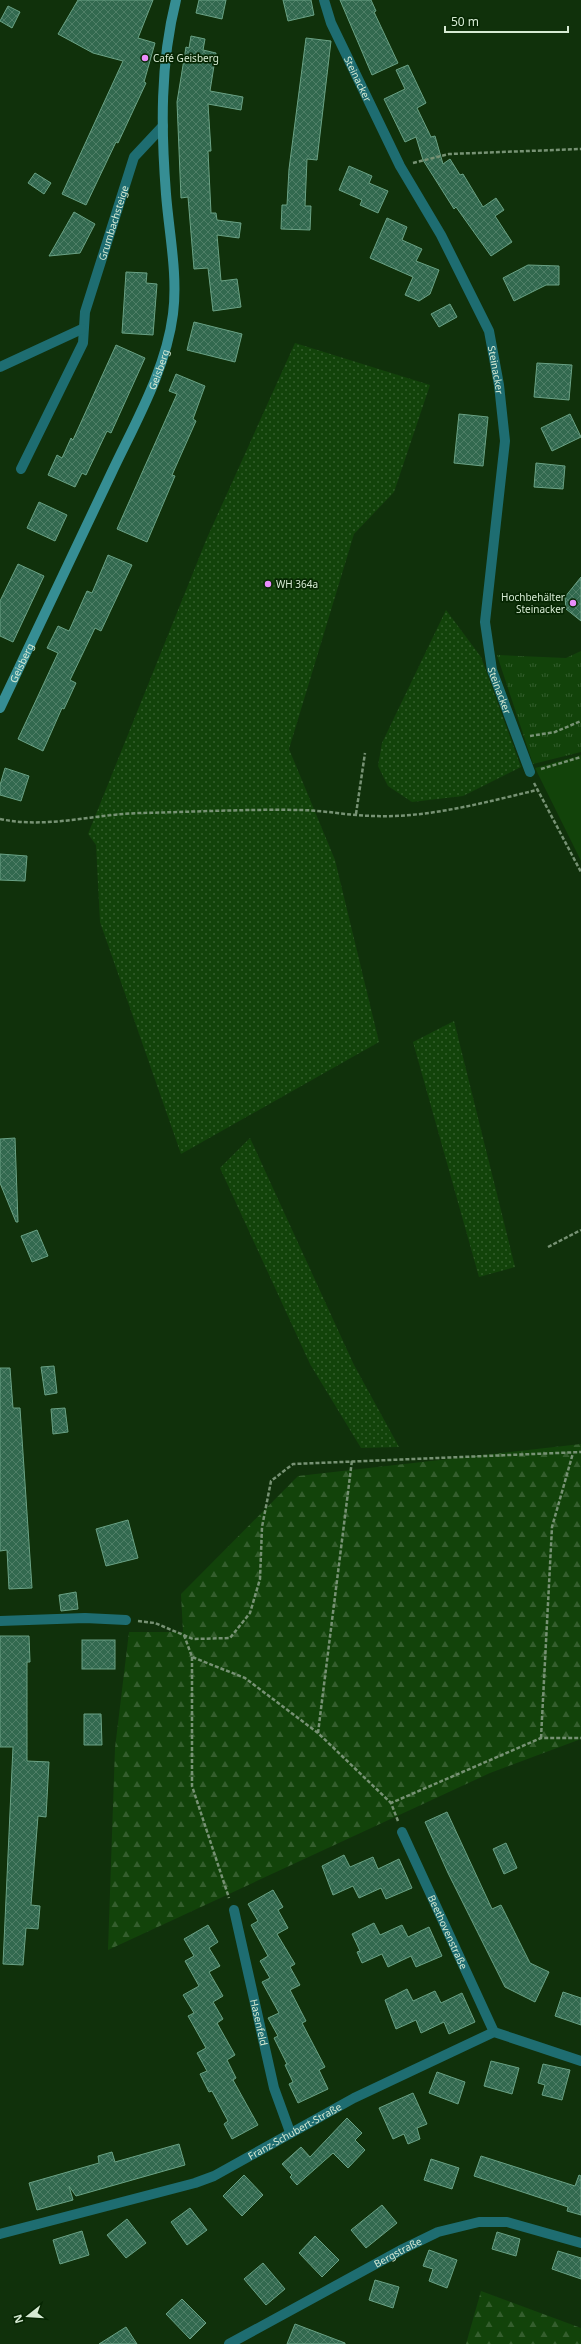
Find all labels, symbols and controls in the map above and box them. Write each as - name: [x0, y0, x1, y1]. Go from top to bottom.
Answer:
- scale bar: [445, 8, 568, 34]
- text: 50 m: [451, 13, 479, 30]
- place label: Café Geisberg: [153, 51, 219, 65]
- marker: Café Geisberg: [140, 53, 150, 63]
- street label: Steinacker: [341, 54, 375, 104]
- street label: Grumbachsteige: [95, 183, 132, 262]
- street label: Steinacker: [485, 345, 507, 395]
- street label: Geisberg: [145, 347, 172, 392]
- place label: WH 364a: [276, 577, 318, 591]
- marker: WH 364a: [263, 579, 273, 589]
- place label: Hochbehälter Steinacker: [501, 590, 565, 616]
- marker: Hochbehälter Steinacker: [568, 598, 578, 608]
- street label: Geisberg: [6, 641, 37, 685]
- street label: Steinacker: [485, 666, 515, 716]
- street label: Beethovenstraße: [425, 1893, 471, 1972]
- street label: Hasenfeld: [247, 1997, 271, 2047]
- street label: Franz-Schubert-Straße: [245, 2099, 344, 2163]
- street label: Bergstraße: [371, 2234, 424, 2271]
- north arrow: [8, 2296, 48, 2336]
- text: N: [9, 2313, 26, 2326]

